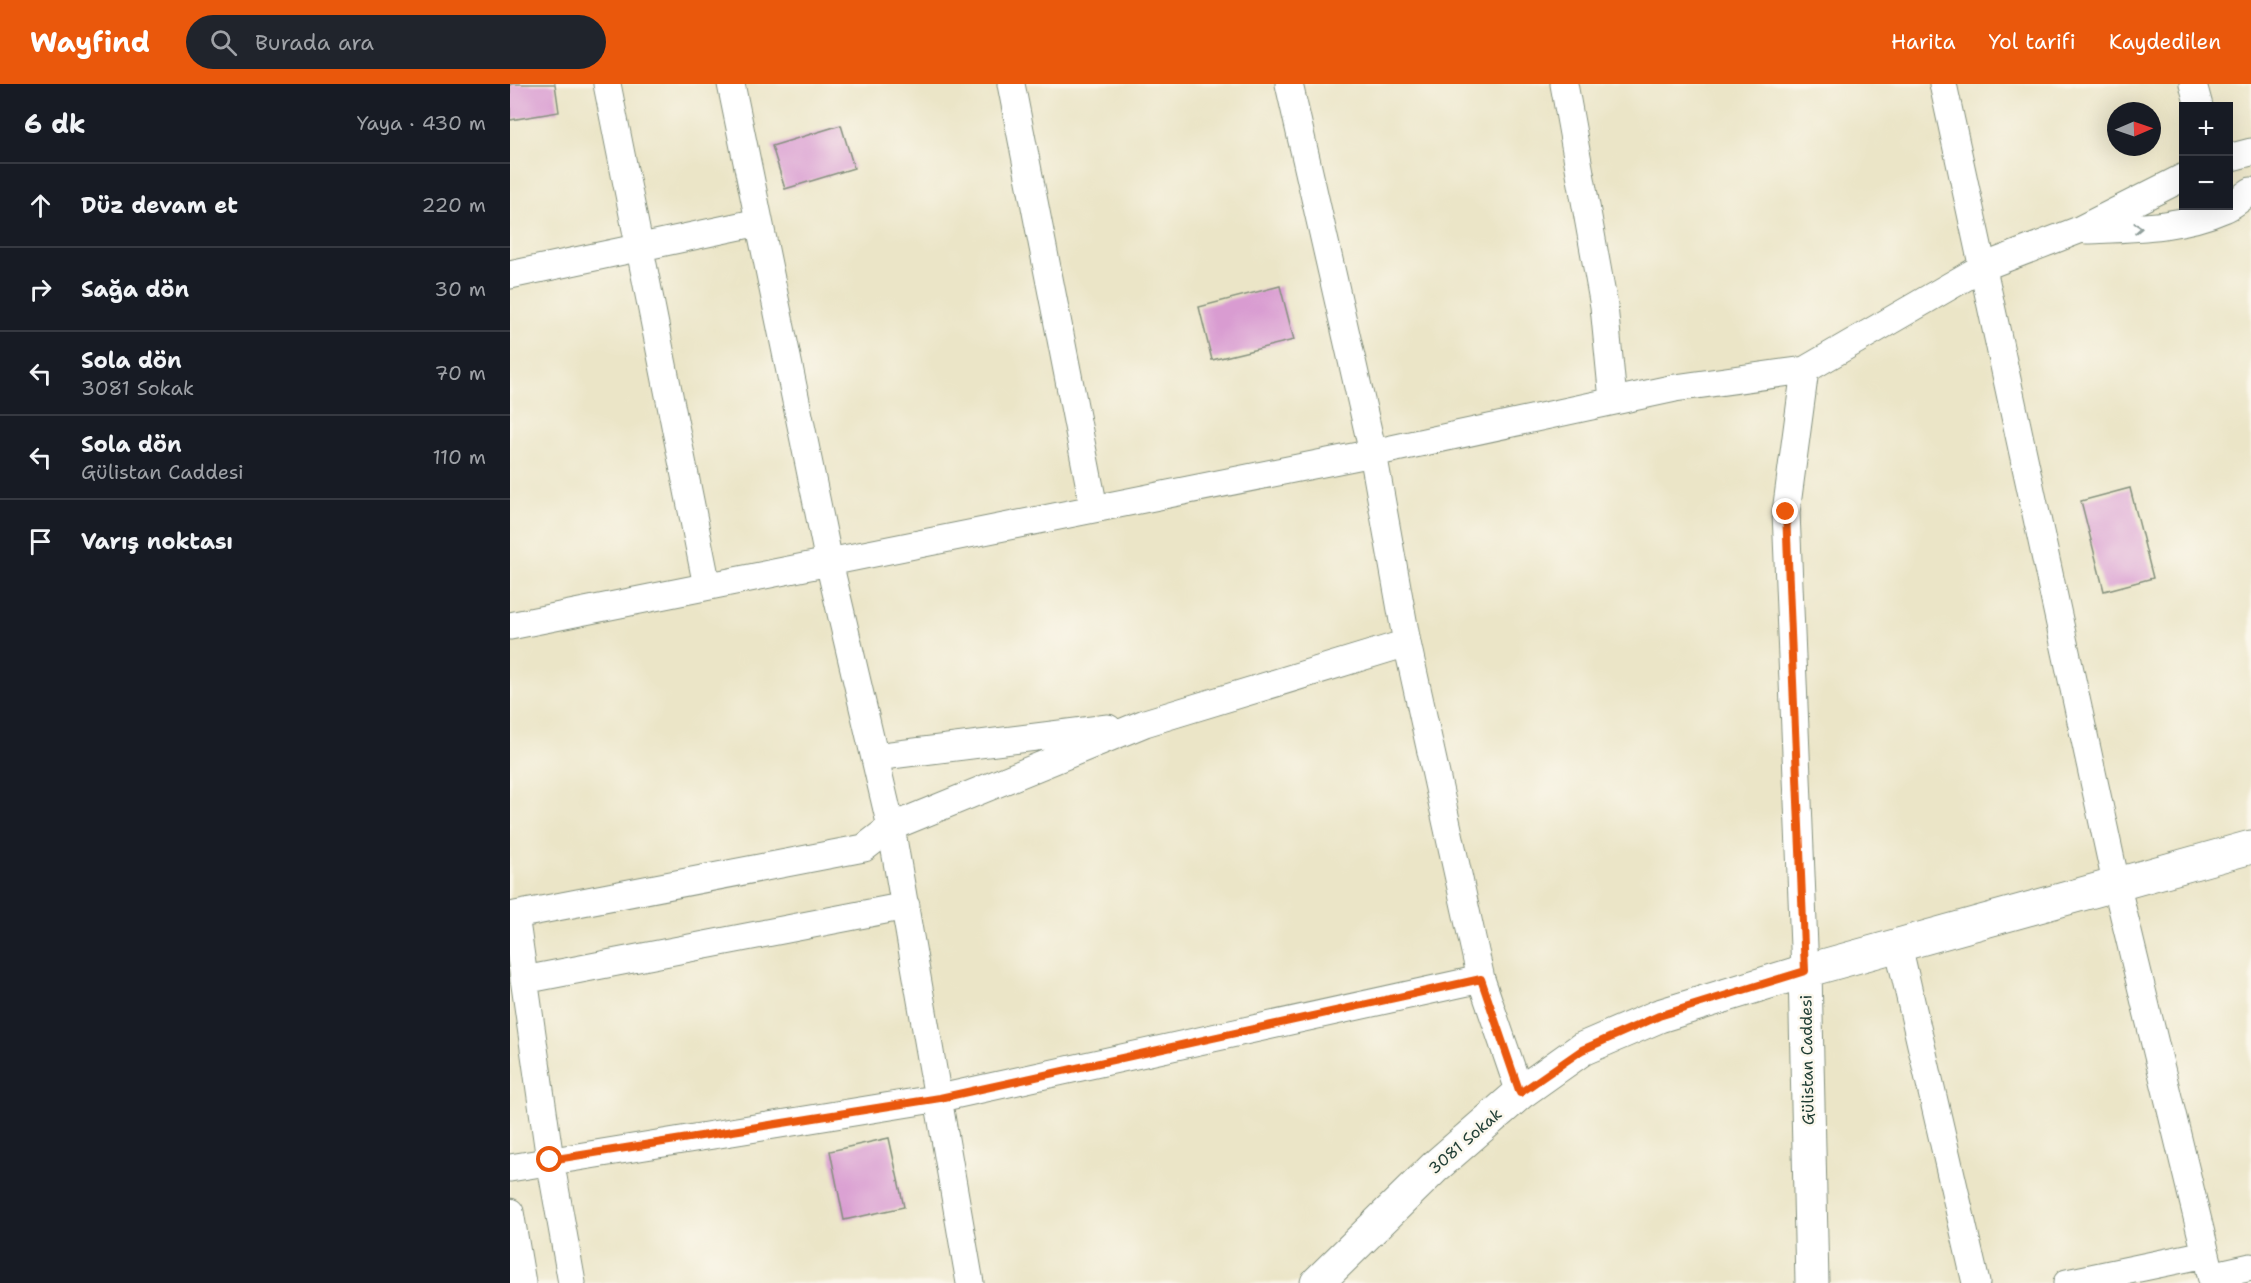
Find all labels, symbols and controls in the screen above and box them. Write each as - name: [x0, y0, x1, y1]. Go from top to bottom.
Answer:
- search box: [186, 15, 606, 69]
- text: Wayfind: [30, 23, 150, 61]
- icon: search: [207, 26, 240, 59]
- text: Burada ara: [255, 28, 374, 57]
- text: Harita: [1891, 28, 1956, 56]
- text: Yol tarifi: [1989, 28, 2076, 56]
- text: Kaydedilen: [2109, 28, 2221, 56]
- north arrow: [2107, 102, 2161, 156]
- map controls: [2179, 102, 2233, 210]
- button: +: [2179, 102, 2233, 156]
- text: 6 dk: [24, 106, 86, 141]
- text: Yaya · 430 m: [357, 110, 486, 136]
- button: −: [2179, 156, 2233, 210]
- icon: ahead: [24, 189, 57, 222]
- text: Düz devam et: [81, 191, 238, 220]
- text: 220 m: [422, 192, 486, 218]
- one-way arrow: [2133, 221, 2142, 234]
- icon: right: [24, 273, 57, 306]
- text: Sağa dön: [81, 275, 189, 304]
- text: 30 m: [434, 276, 486, 302]
- text: Sola dön: [81, 346, 182, 375]
- icon: left: [24, 357, 57, 390]
- text: 70 m: [434, 360, 486, 386]
- text: 3081 Sokak: [81, 375, 194, 401]
- text: Sola dön: [81, 430, 182, 459]
- icon: left: [24, 441, 57, 474]
- text: 110 m: [432, 444, 486, 470]
- text: Gülistan Caddesi: [81, 459, 244, 485]
- route end: [1772, 498, 1798, 524]
- icon: arrive: [24, 525, 57, 558]
- text: Varış noktası: [81, 527, 233, 556]
- street label: Gülistan Caddesi: [1795, 995, 1819, 1125]
- street label: 3081 Sokak: [1424, 1103, 1506, 1179]
- route start: [536, 1146, 562, 1172]

